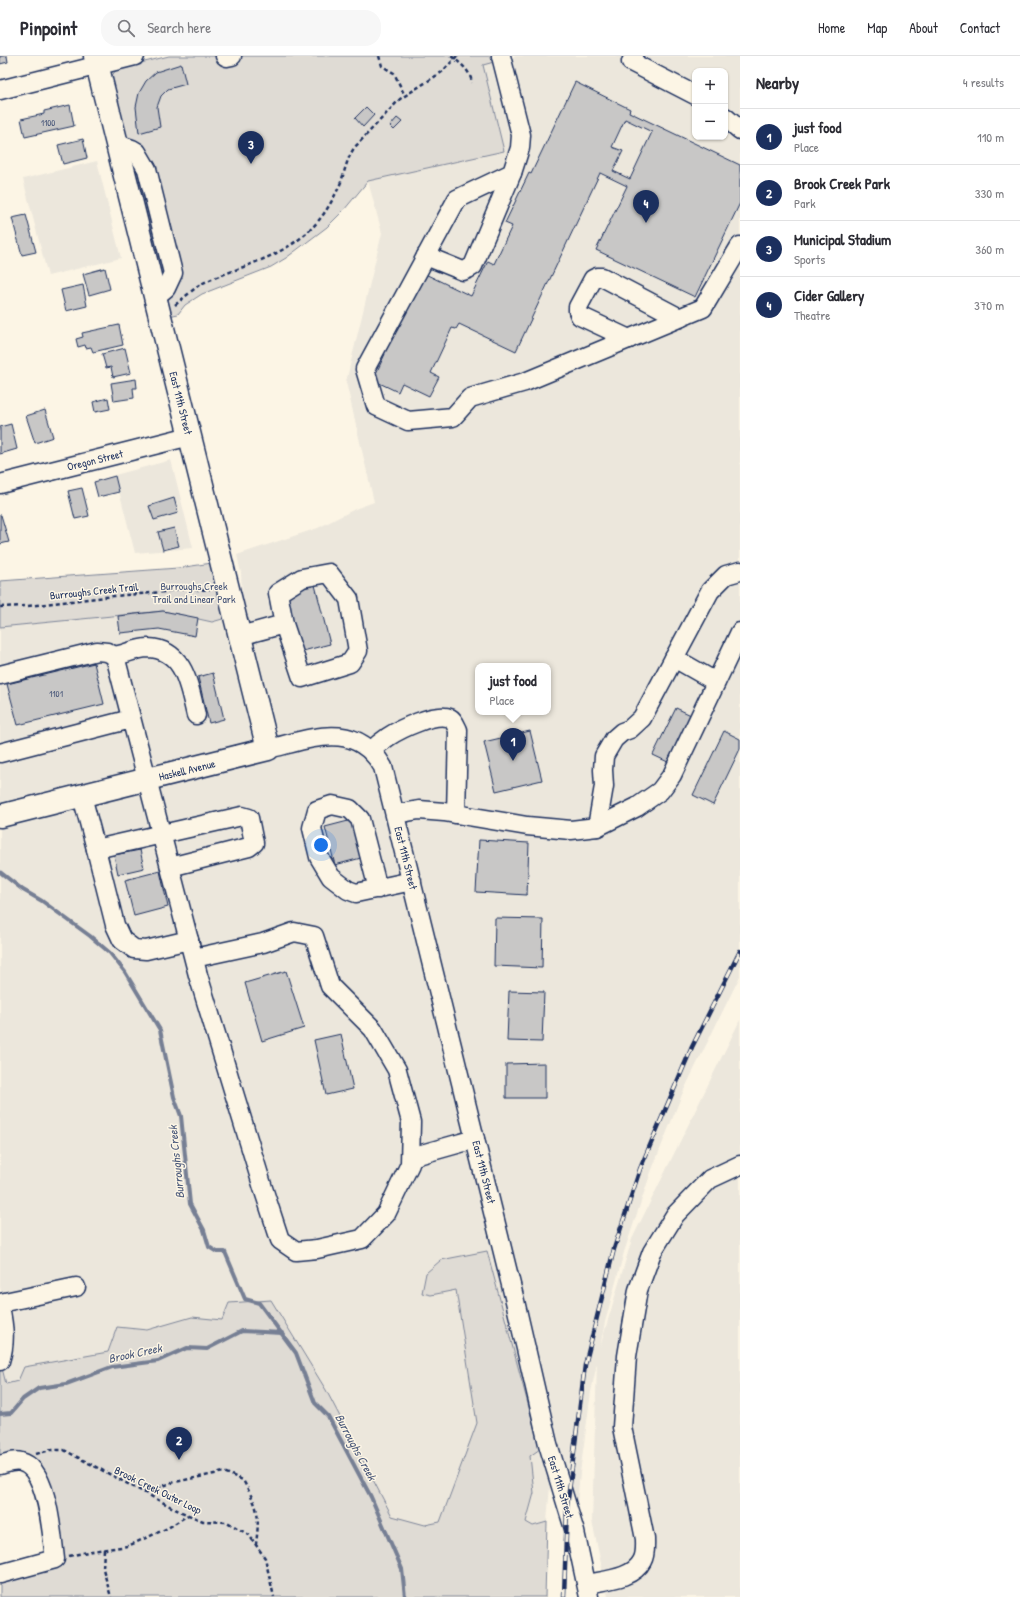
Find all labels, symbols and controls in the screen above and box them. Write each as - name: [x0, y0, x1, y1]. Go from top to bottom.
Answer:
- search box: [101, 10, 381, 46]
- text: Pinpoint: [20, 15, 77, 41]
- icon: search: [115, 17, 137, 39]
- text: Search here: [147, 17, 211, 38]
- text: Home: [818, 18, 845, 37]
- text: Map: [867, 18, 887, 37]
- text: About: [909, 18, 938, 37]
- text: Contact: [960, 18, 1000, 37]
- map controls: [692, 68, 728, 140]
- button: +: [692, 68, 728, 104]
- text: Nearby: [756, 71, 799, 94]
- text: 4 results: [963, 73, 1004, 91]
- button: −: [692, 104, 728, 140]
- house number: 1100: [41, 117, 55, 129]
- text: just food: [794, 117, 841, 138]
- text: 1: [767, 128, 771, 146]
- text: 110 m: [977, 128, 1004, 146]
- pin: 3: [238, 131, 264, 164]
- text: Place: [794, 138, 819, 156]
- text: Brook Creek Park: [794, 173, 890, 194]
- text: 2: [766, 184, 772, 202]
- text: 330 m: [975, 184, 1004, 202]
- pin: 4: [633, 190, 659, 223]
- text: Park: [794, 194, 816, 212]
- text: Municipal Stadium: [794, 229, 891, 250]
- text: 3: [766, 240, 772, 258]
- text: 360 m: [975, 240, 1004, 258]
- text: Sports: [794, 250, 825, 268]
- text: Cider Gallery: [794, 285, 864, 306]
- text: 4: [767, 296, 771, 314]
- text: 370 m: [974, 296, 1004, 314]
- text: Theatre: [794, 306, 830, 324]
- street label: East 11th Street: [166, 370, 196, 436]
- street label: Oregon Street: [66, 446, 125, 474]
- street label: Burroughs Creek Trail: [49, 579, 139, 603]
- park label: Burroughs Creek Trail and Linear Park: [152, 579, 236, 606]
- popup: [475, 663, 551, 715]
- text: just food: [489, 670, 537, 691]
- house number: 1101: [49, 688, 63, 700]
- text: Place: [489, 691, 514, 709]
- pin: 1: [500, 728, 526, 761]
- street label: Haskell Avenue: [157, 756, 217, 784]
- street label: East 11th Street: [391, 825, 421, 891]
- your location: [311, 835, 331, 855]
- water label: Burroughs Creek: [164, 1124, 188, 1199]
- street label: East 11th Street: [469, 1139, 499, 1205]
- water label: Brook Creek: [107, 1339, 164, 1367]
- water label: Burroughs Creek: [331, 1411, 381, 1484]
- pin: 2: [166, 1427, 192, 1460]
- street label: East 11th Street: [545, 1454, 577, 1520]
- street label: Brook Creek Outer Loop: [112, 1463, 204, 1517]

